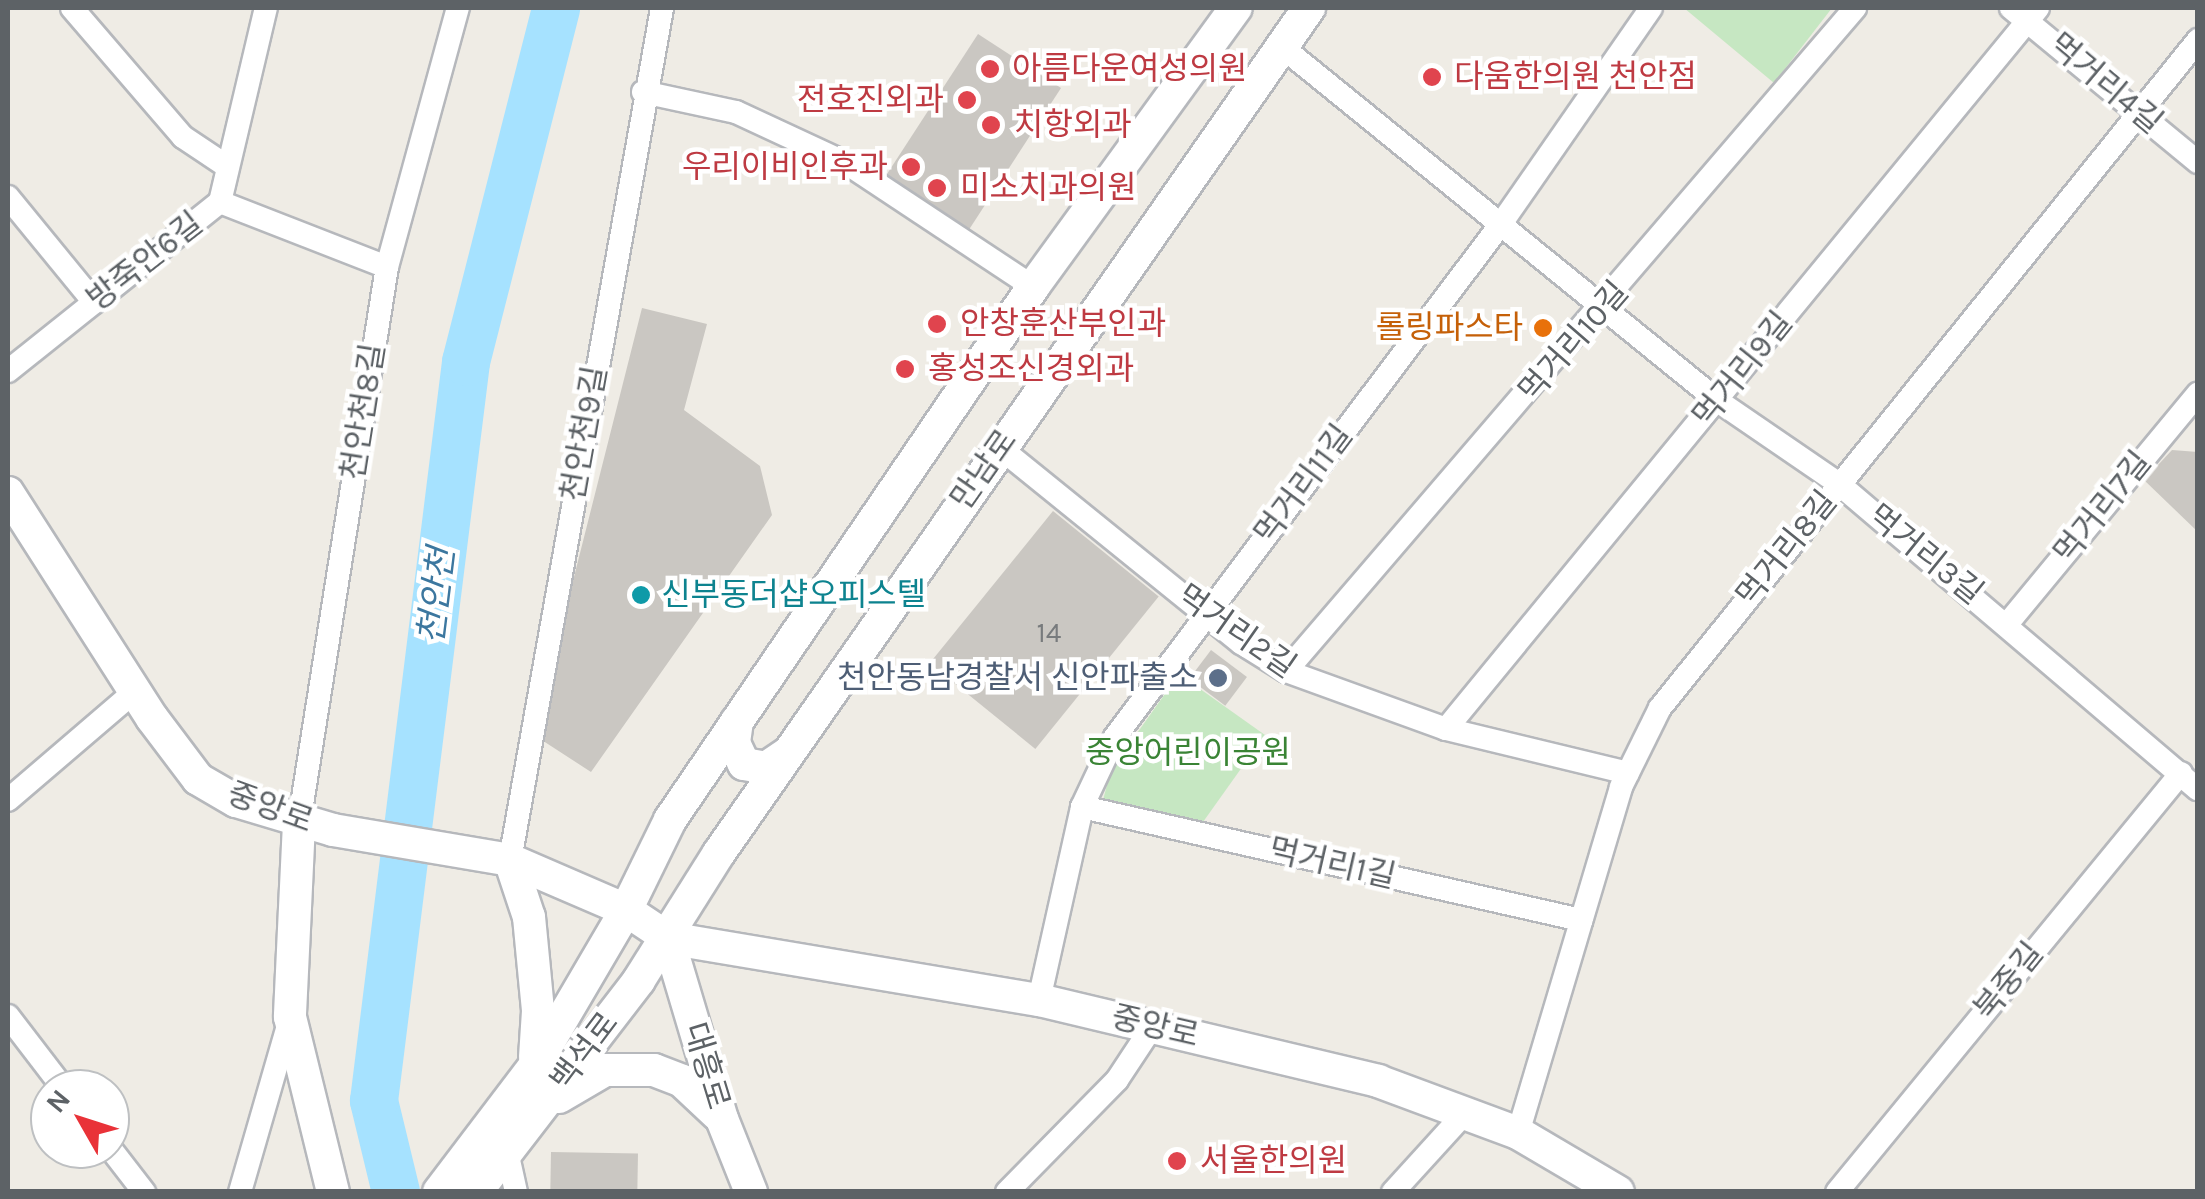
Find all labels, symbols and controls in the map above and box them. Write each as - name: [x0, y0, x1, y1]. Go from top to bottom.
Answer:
- street label: 먹거리4길: [2041, 26, 2169, 142]
- place label: 아름다운여성의원: [1012, 50, 1248, 88]
- marker: 아름다운여성의원: [977, 56, 1003, 82]
- place label: 다움한의원 천안점: [1454, 58, 1697, 96]
- marker: 다움한의원 천안점: [1419, 64, 1445, 90]
- place label: 전호진외과: [797, 81, 944, 119]
- marker: 전호진외과: [954, 87, 980, 113]
- place label: 치항외과: [1014, 106, 1132, 144]
- marker: 치항외과: [978, 112, 1004, 138]
- place label: 우리이비인후과: [682, 148, 888, 186]
- marker: 우리이비인후과: [898, 154, 924, 180]
- place label: 미소치과의원: [960, 169, 1137, 207]
- marker: 미소치과의원: [924, 175, 950, 201]
- street label: 방죽안6길: [80, 205, 210, 319]
- street label: 먹거리10길: [1511, 274, 1637, 410]
- place label: 안창훈산부인과: [960, 305, 1166, 343]
- street label: 먹거리9길: [1685, 305, 1801, 435]
- place label: 롤링파스타: [1376, 309, 1523, 347]
- marker: 안창훈산부인과: [924, 311, 950, 337]
- marker: 롤링파스타: [1532, 317, 1554, 339]
- street label: 천안천8길: [334, 341, 394, 483]
- place label: 홍성조신경외과: [928, 350, 1134, 388]
- marker: 홍성조신경외과: [892, 356, 918, 382]
- street label: 천안천9길: [554, 364, 616, 504]
- street label: 먹거리11길: [1247, 418, 1361, 552]
- street label: 만남로: [943, 423, 1025, 517]
- street label: 먹거리7길: [2046, 444, 2160, 572]
- street label: 먹거리8길: [1729, 484, 1845, 614]
- street label: 먹거리3길: [1860, 497, 1990, 613]
- water label: 천안천: [410, 546, 464, 646]
- place label: 신부동더샵오피스텔: [661, 576, 926, 614]
- street label: 먹거리2길: [1169, 577, 1303, 687]
- marker: 신부동더샵오피스텔: [630, 584, 652, 606]
- house number: 14: [1037, 616, 1061, 650]
- place label: 천안동남경찰서 신안파출소: [837, 659, 1198, 697]
- marker: 천안동남경찰서 신안파출소: [1207, 667, 1229, 689]
- park label: 중앙어린이공원: [1085, 734, 1291, 772]
- street label: 중앙로: [222, 775, 318, 841]
- street label: 먹거리1길: [1265, 831, 1399, 897]
- street label: 북중길: [1966, 936, 2052, 1028]
- street label: 중앙로: [1108, 998, 1202, 1056]
- street label: 백석로: [543, 1005, 627, 1099]
- street label: 대흥로: [675, 1018, 737, 1114]
- north arrow: [30, 1069, 130, 1169]
- text: N: [39, 1083, 77, 1119]
- place label: 서울한의원: [1200, 1142, 1347, 1180]
- marker: 서울한의원: [1164, 1148, 1190, 1174]

